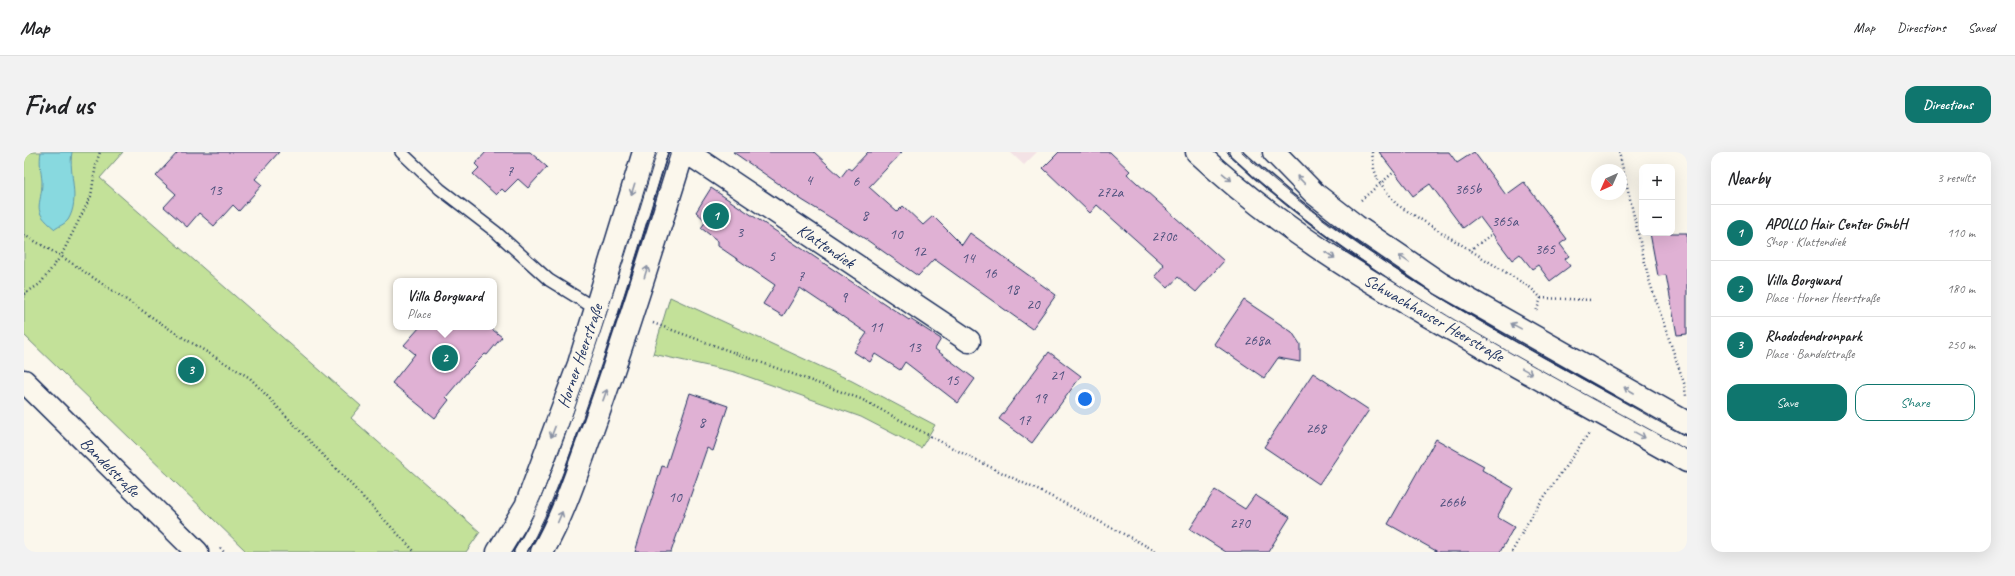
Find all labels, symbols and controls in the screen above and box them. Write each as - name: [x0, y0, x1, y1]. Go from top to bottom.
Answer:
- text: Map: [20, 16, 50, 40]
- text: Map: [1854, 19, 1875, 36]
- text: Directions: [1897, 19, 1946, 36]
- text: Saved: [1968, 19, 1995, 36]
- button: Directions: [1905, 86, 1991, 123]
- text: Find us: [24, 87, 94, 122]
- house number: 7: [507, 162, 515, 181]
- north arrow: [1591, 164, 1627, 200]
- map controls: [1639, 164, 1675, 236]
- button: +: [1639, 164, 1675, 200]
- text: Nearby: [1727, 168, 1770, 189]
- text: 3 results: [1937, 170, 1975, 186]
- house number: 4: [806, 171, 814, 190]
- house number: 6: [853, 172, 861, 191]
- one-way arrow: [1221, 173, 1232, 182]
- one-way arrow: [1296, 175, 1306, 185]
- house number: 365b: [1455, 180, 1483, 199]
- house number: 13: [208, 181, 223, 200]
- one-way arrow: [629, 183, 636, 196]
- house number: 272a: [1097, 183, 1125, 202]
- button: −: [1639, 200, 1675, 236]
- pin: 1: [703, 201, 729, 231]
- house number: 8: [862, 206, 870, 225]
- house number: 365a: [1492, 212, 1520, 231]
- text: APOLLO Hair Center GmbH: [1765, 215, 1907, 234]
- street label: Klattendiek: [793, 219, 860, 274]
- house number: 3: [737, 223, 745, 242]
- house number: 10: [889, 225, 904, 244]
- text: 1: [1737, 225, 1743, 241]
- text: 110 m: [1947, 225, 1975, 241]
- house number: 270c: [1151, 227, 1177, 246]
- text: Shop · Klattendiek: [1765, 234, 1846, 250]
- house number: 365: [1535, 240, 1556, 259]
- house number: 12: [912, 242, 927, 261]
- house number: 5: [769, 247, 777, 266]
- house number: 14: [961, 249, 976, 268]
- one-way arrow: [1325, 251, 1336, 259]
- one-way arrow: [1399, 255, 1410, 263]
- house number: 16: [983, 264, 998, 283]
- one-way arrow: [643, 266, 650, 279]
- house number: 7: [798, 267, 806, 286]
- street label: Schwachhauser Heerstraße: [1360, 269, 1509, 367]
- text: Villa Borgward: [1765, 271, 1840, 290]
- popup: [393, 278, 497, 330]
- house number: 18: [1005, 280, 1020, 299]
- text: 2: [1737, 281, 1743, 297]
- text: 180 m: [1947, 281, 1975, 297]
- text: Villa Borgward: [407, 287, 483, 306]
- house number: 9: [841, 288, 849, 307]
- text: Place · Horner Heerstraße: [1765, 290, 1880, 306]
- house number: 20: [1026, 295, 1041, 314]
- street label: Horner Heerstraße: [552, 300, 608, 411]
- text: Place: [407, 306, 430, 322]
- house number: 11: [869, 318, 884, 337]
- one-way arrow: [1510, 321, 1522, 329]
- text: Rhododendronpark: [1765, 327, 1862, 346]
- house number: 268a: [1244, 331, 1272, 350]
- text: 3: [1737, 337, 1743, 353]
- text: 250 m: [1947, 337, 1975, 353]
- house number: 13: [907, 338, 922, 357]
- pin: 2: [432, 343, 458, 373]
- text: Place · Bandelstraße: [1765, 346, 1855, 362]
- pin: 3: [178, 355, 204, 385]
- house number: 21: [1050, 366, 1065, 385]
- one-way arrow: [1520, 368, 1532, 376]
- house number: 15: [945, 371, 960, 390]
- button: Save: [1727, 384, 1847, 421]
- button: Share: [1855, 384, 1975, 421]
- one-way arrow: [1623, 385, 1635, 393]
- one-way arrow: [602, 389, 609, 402]
- house number: 19: [1033, 389, 1048, 408]
- your location: [1075, 389, 1095, 409]
- house number: 17: [1017, 411, 1032, 430]
- house number: 8: [699, 413, 707, 432]
- house number: 268: [1306, 419, 1327, 438]
- one-way arrow: [548, 426, 556, 438]
- one-way arrow: [1634, 432, 1646, 439]
- street label: Bandelstraße: [76, 433, 145, 502]
- house number: 10: [668, 488, 683, 507]
- house number: 266b: [1439, 493, 1467, 512]
- one-way arrow: [557, 512, 564, 524]
- house number: 270: [1230, 514, 1251, 533]

